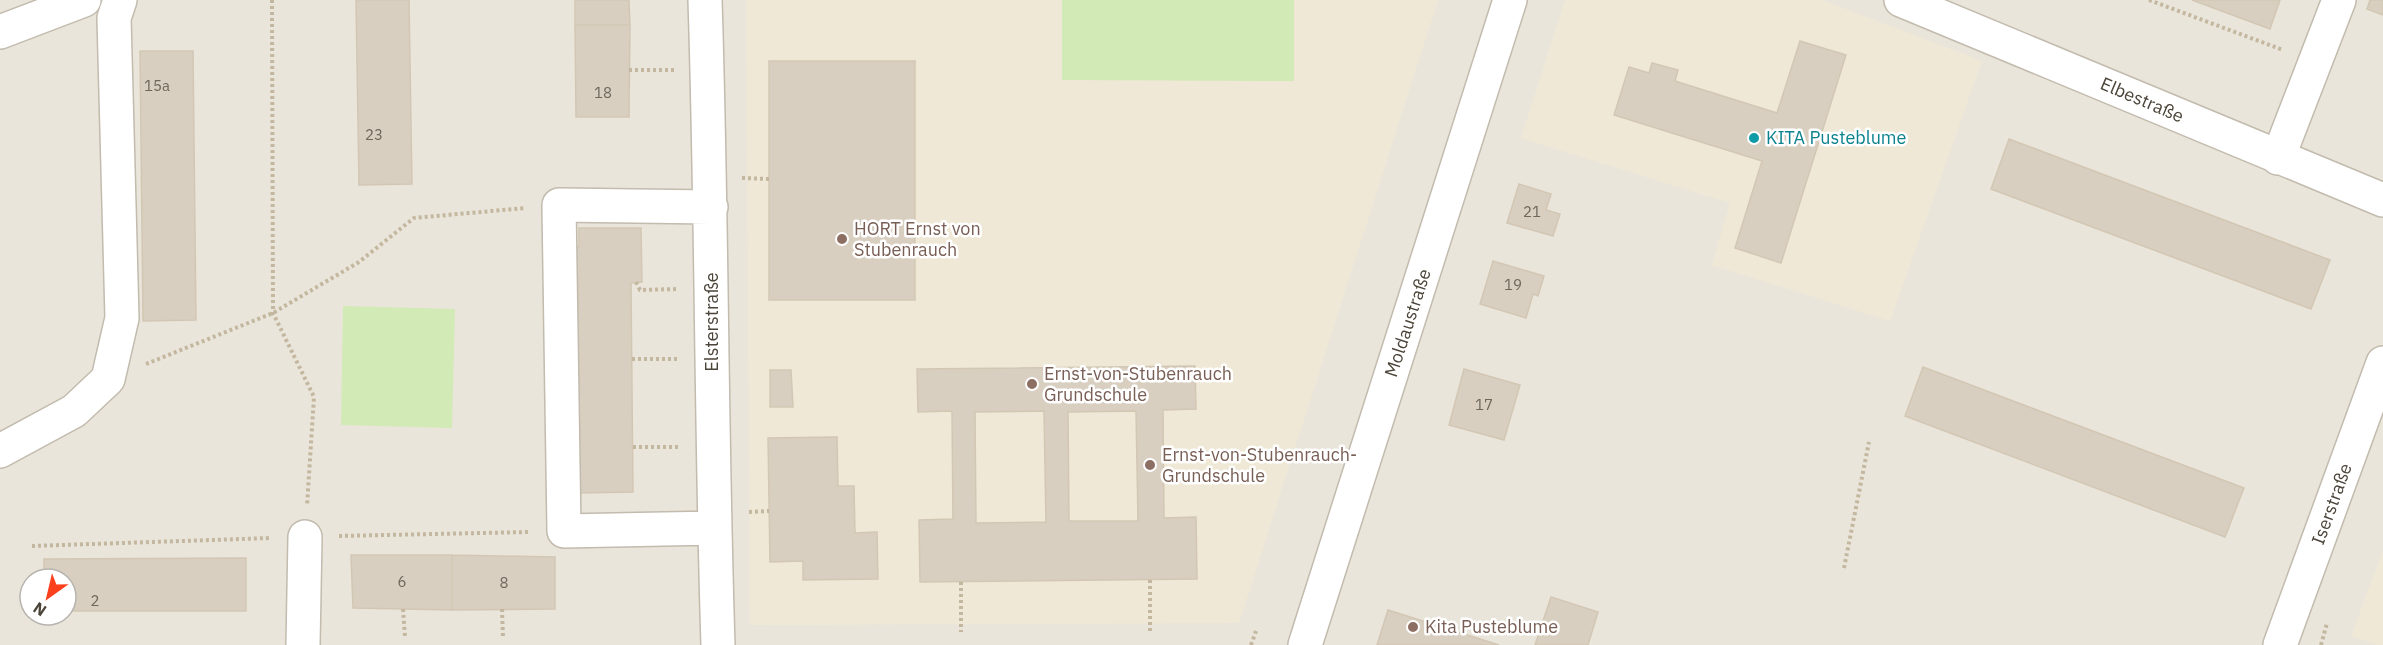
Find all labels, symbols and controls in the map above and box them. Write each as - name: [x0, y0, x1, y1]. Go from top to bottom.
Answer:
- street label: Elbestraße: [2097, 72, 2187, 127]
- house number: 15a: [144, 76, 170, 95]
- house number: 18: [594, 83, 612, 102]
- house number: 23: [365, 125, 383, 144]
- place label: KITA Pusteblume: [1766, 126, 1907, 149]
- marker: KITA Pusteblume: [1747, 131, 1761, 145]
- house number: 21: [1523, 202, 1541, 221]
- place label: HORT Ernst von Stubenrauch: [854, 217, 981, 261]
- marker: HORT Ernst von Stubenrauch: [835, 232, 849, 246]
- street label: Moldaustraße: [1379, 266, 1436, 380]
- street label: Elsterstraße: [700, 272, 723, 372]
- house number: 19: [1504, 275, 1522, 294]
- place label: Ernst-von-Stubenrauch Grundschule: [1044, 362, 1232, 406]
- marker: Ernst-von-Stubenrauch Grundschule: [1025, 377, 1039, 391]
- house number: 17: [1475, 395, 1493, 414]
- place label: Ernst-von-Stubenrauch- Grundschule: [1162, 443, 1357, 487]
- marker: Ernst-von-Stubenrauch- Grundschule: [1143, 458, 1157, 472]
- street label: Iserstraße: [2306, 460, 2357, 548]
- north arrow: [18, 567, 78, 627]
- house number: 6: [397, 572, 407, 591]
- house number: 8: [499, 573, 509, 592]
- house number: 2: [90, 591, 100, 610]
- text: N: [29, 598, 50, 621]
- place label: Kita Pusteblume: [1425, 615, 1558, 638]
- marker: Kita Pusteblume: [1406, 620, 1420, 634]

